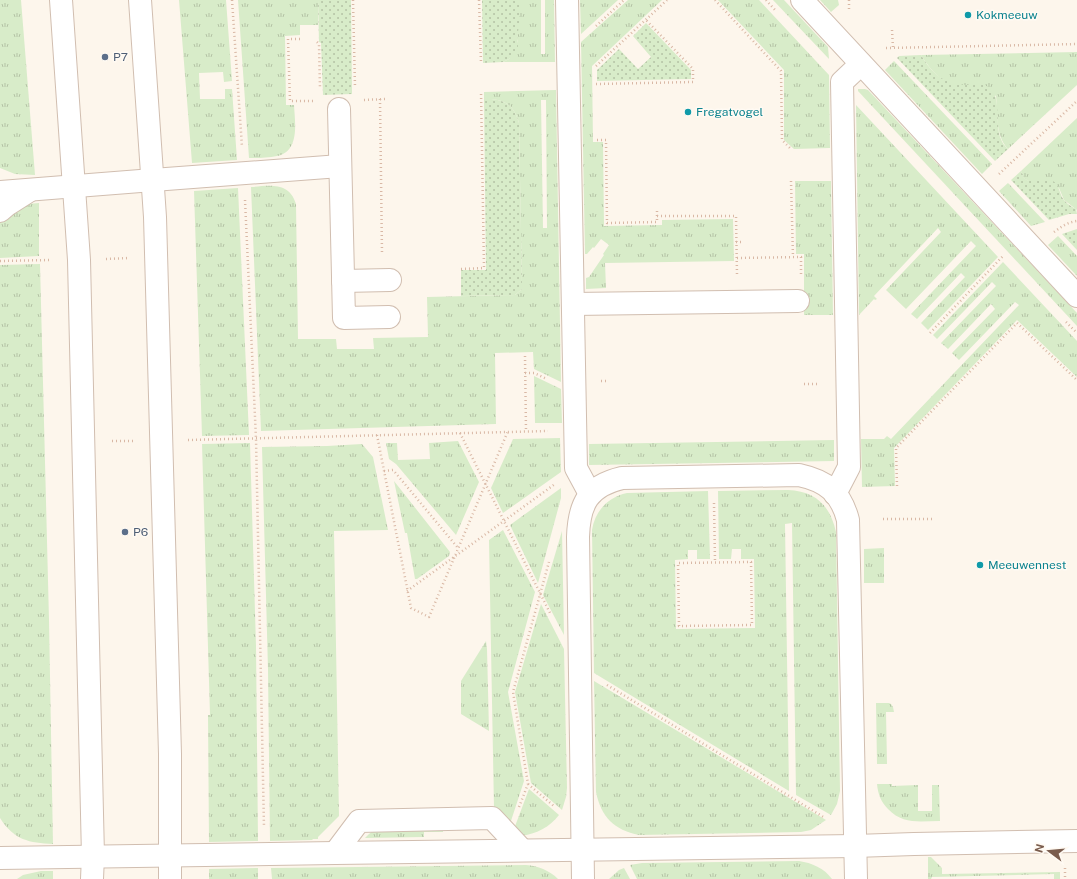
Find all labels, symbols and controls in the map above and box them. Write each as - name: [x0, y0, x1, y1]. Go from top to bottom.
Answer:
- place label: Kokmeeuw: [976, 8, 1038, 22]
- marker: Kokmeeuw: [963, 10, 973, 20]
- place label: P7: [113, 50, 128, 64]
- marker: P7: [100, 52, 110, 62]
- place label: Fregatvogel: [696, 105, 764, 119]
- marker: Fregatvogel: [683, 107, 693, 117]
- place label: P6: [133, 525, 148, 539]
- marker: P6: [120, 527, 130, 537]
- place label: Meeuwennest: [988, 558, 1067, 572]
- marker: Meeuwennest: [975, 560, 985, 570]
- north arrow: [1029, 831, 1069, 871]
- text: N: [1032, 842, 1046, 854]

